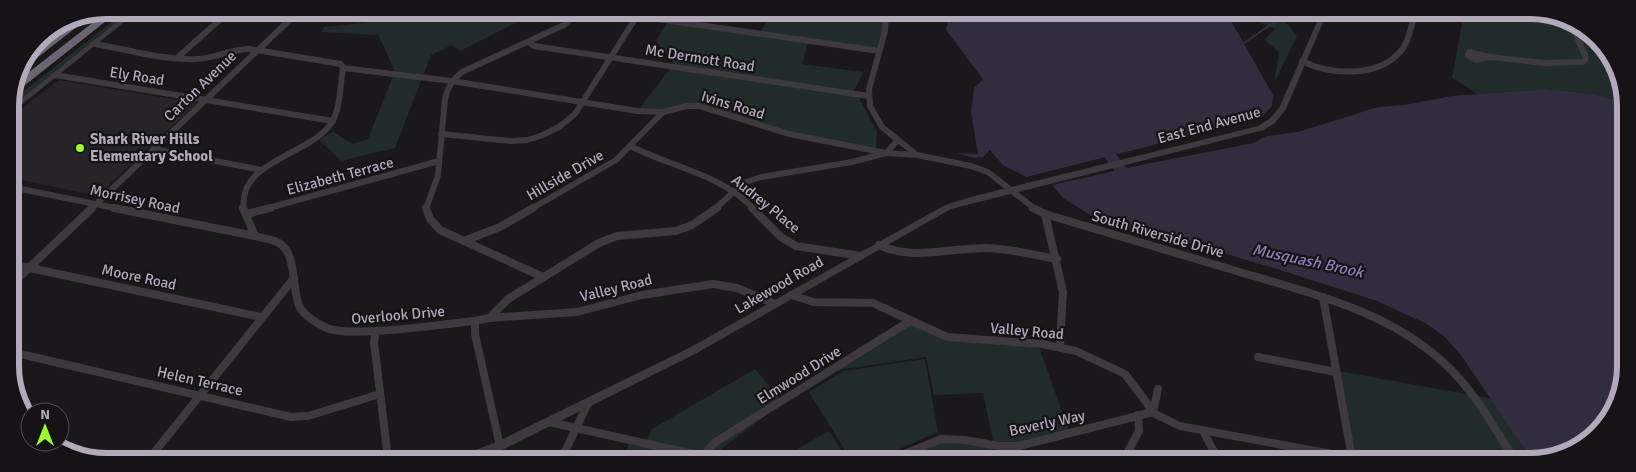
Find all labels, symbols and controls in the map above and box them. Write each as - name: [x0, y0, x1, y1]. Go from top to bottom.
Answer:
- street label: Mc Dermott Road: [644, 40, 756, 76]
- street label: Carton Avenue: [160, 47, 240, 125]
- street label: Ely Road: [108, 63, 166, 89]
- street label: Ivins Road: [699, 87, 767, 123]
- street label: East End Avenue: [1155, 103, 1263, 147]
- place label: Shark River Hills Elementary School: [90, 130, 213, 165]
- marker: Shark River Hills Elementary School: [74, 142, 86, 154]
- street label: Hillside Drive: [523, 146, 607, 204]
- street label: Elizabeth Terrace: [285, 153, 395, 199]
- street label: Audrey Place: [728, 171, 804, 237]
- street label: Morrisey Road: [88, 181, 182, 217]
- street label: South Riverside Drive: [1090, 207, 1226, 261]
- water label: Musquash Brook: [1250, 239, 1367, 283]
- street label: Lakewood Road: [731, 252, 827, 318]
- street label: Moore Road: [100, 260, 178, 294]
- street label: Valley Road: [578, 270, 654, 306]
- street label: Overlook Drive: [351, 302, 445, 328]
- street label: Valley Road: [989, 319, 1065, 343]
- street label: Elmwood Drive: [754, 342, 844, 408]
- street label: Helen Terrace: [155, 362, 245, 400]
- north arrow: [20, 402, 70, 452]
- text: N: [40, 406, 50, 423]
- street label: Beverly Way: [1007, 406, 1087, 440]

